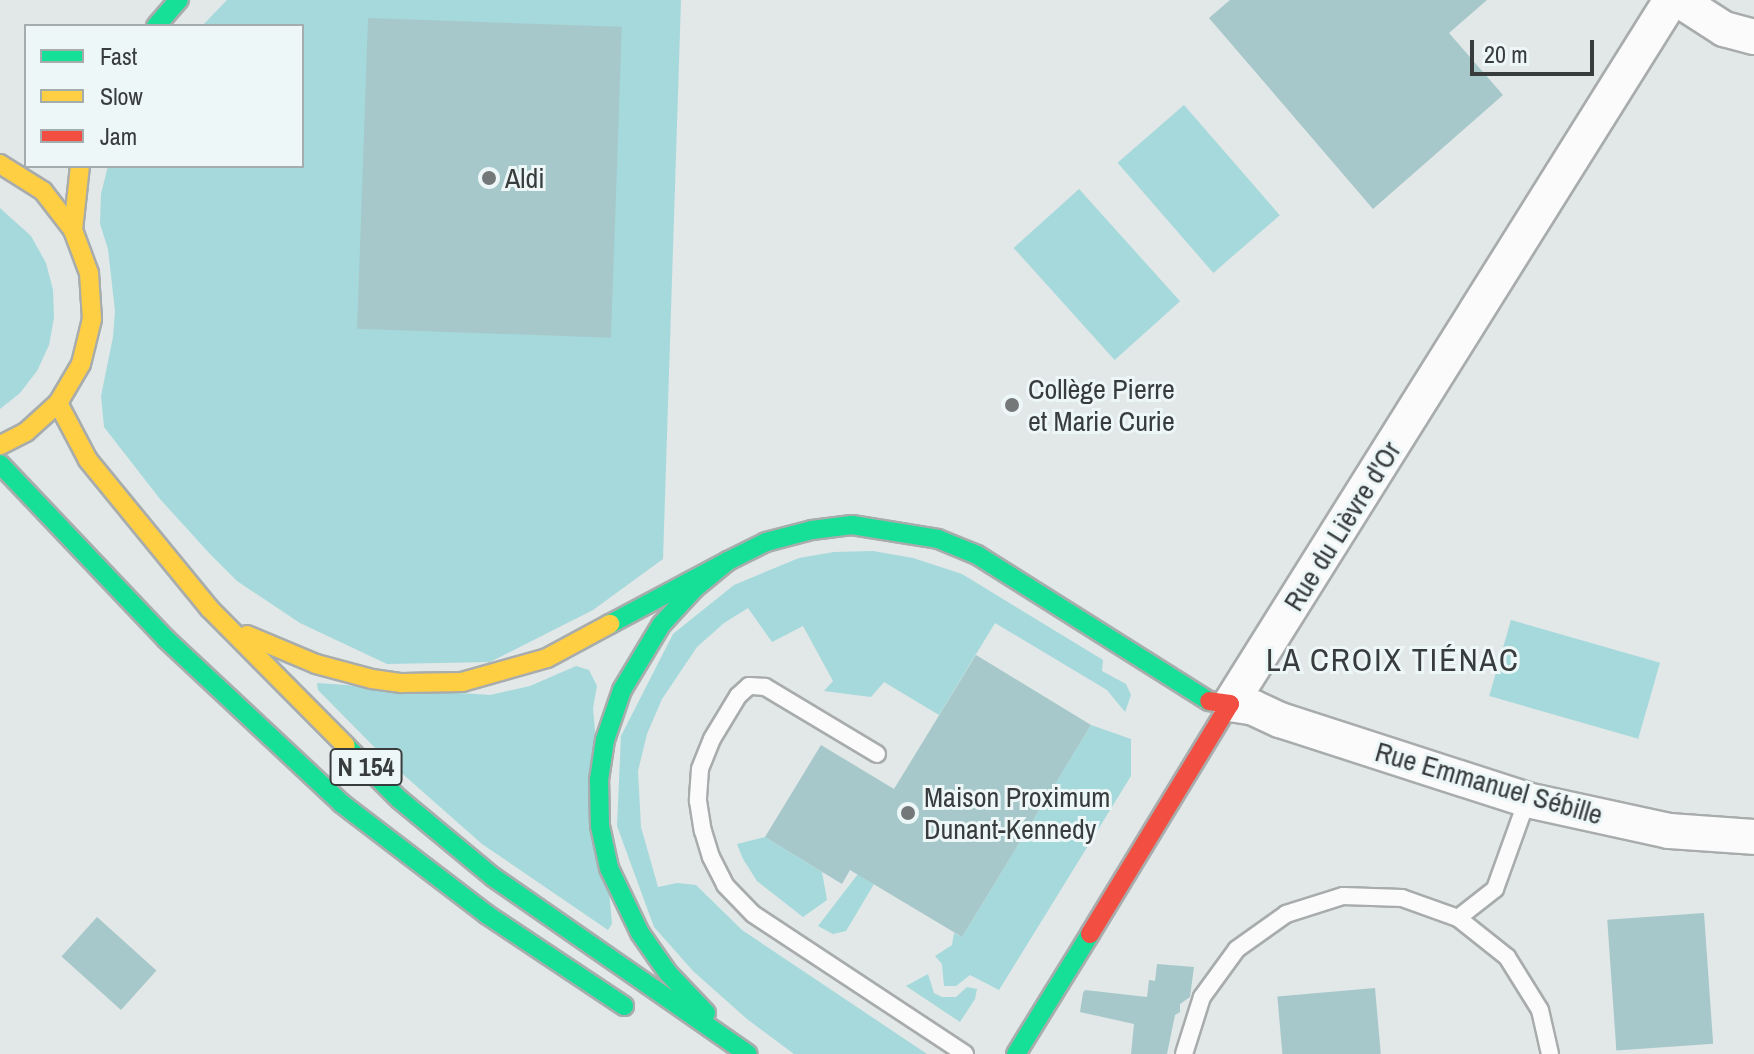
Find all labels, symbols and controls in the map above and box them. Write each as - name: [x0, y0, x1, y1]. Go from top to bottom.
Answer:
- legend: [24, 24, 304, 168]
- scale bar: [1474, 24, 1598, 74]
- text: 20 m: [1484, 38, 1528, 70]
- text: Fast: [100, 40, 137, 72]
- text: Slow: [100, 80, 143, 112]
- text: Jam: [100, 120, 137, 152]
- place label: Aldi: [505, 161, 545, 195]
- marker: Aldi: [480, 169, 498, 187]
- place label: Collège Pierre et Marie Curie: [1028, 372, 1175, 438]
- marker: Collège Pierre et Marie Curie: [1003, 396, 1021, 414]
- street label: Rue du Lièvre d'Or: [1277, 435, 1407, 617]
- district label: LA CROIX TIÉNAC: [1265, 641, 1521, 679]
- street label: Rue Emmanuel Sébille: [1372, 734, 1606, 832]
- road number: N 154: [328, 745, 404, 789]
- place label: Maison Proximum Dunant-Kennedy: [924, 780, 1110, 846]
- marker: Maison Proximum Dunant-Kennedy: [899, 804, 917, 822]

